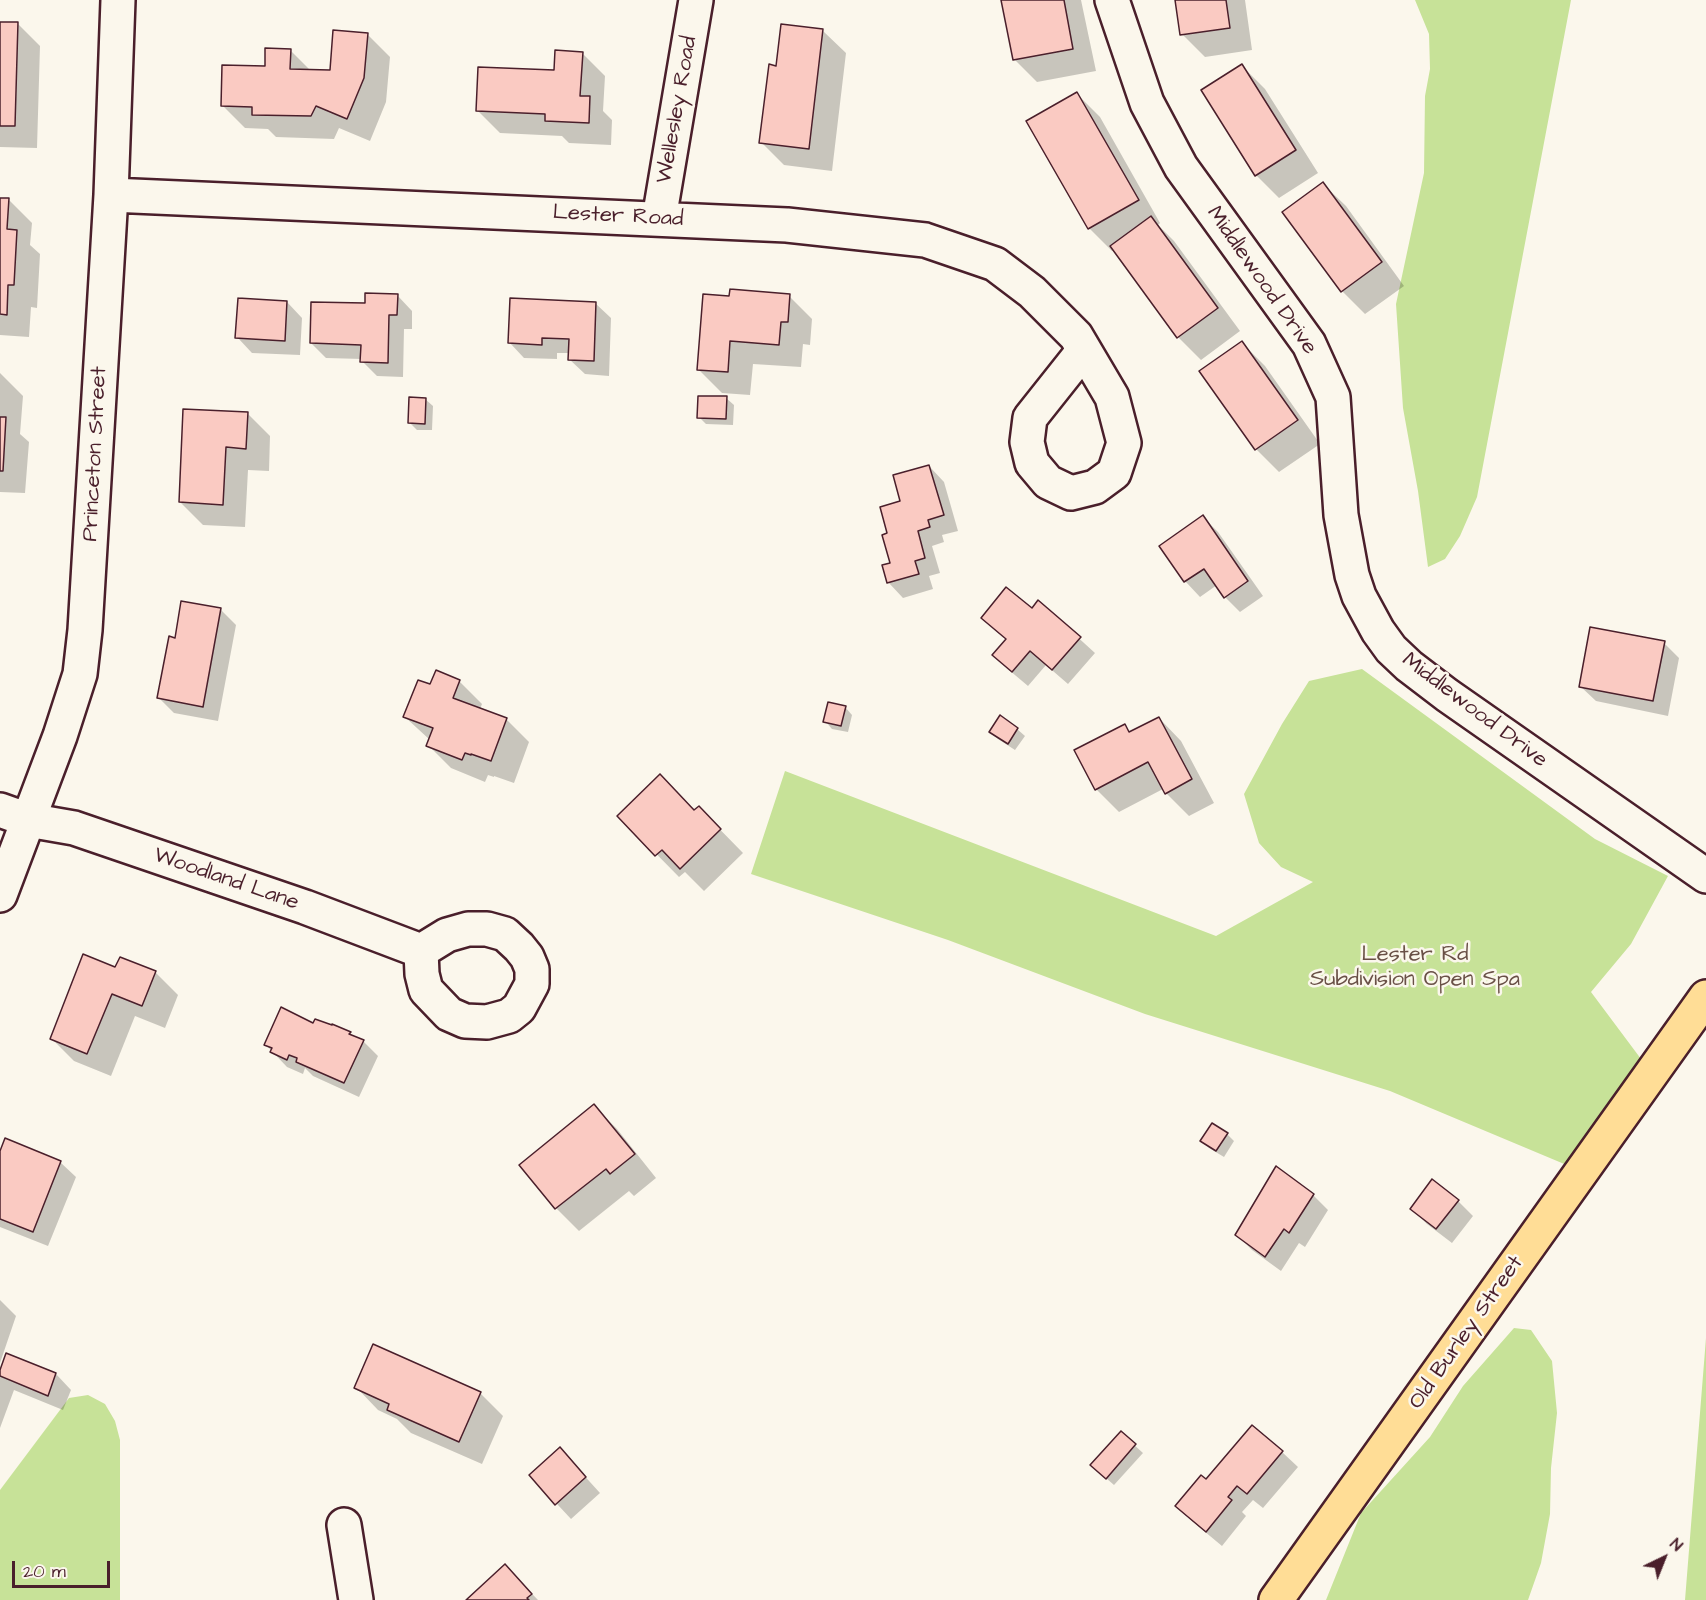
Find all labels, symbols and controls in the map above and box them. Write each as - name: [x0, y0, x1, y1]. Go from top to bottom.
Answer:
- street label: Wellesley Road: [652, 34, 704, 186]
- street label: Lester Road: [552, 200, 684, 234]
- street label: Middlewood Drive: [1200, 202, 1322, 360]
- street label: Princeton Street: [78, 366, 114, 542]
- street label: Middlewood Drive: [1396, 648, 1552, 774]
- street label: Woodland Lane: [150, 843, 302, 917]
- park label: Lester Rd Subdivision Open Spa: [1310, 942, 1520, 993]
- street label: Old Burley Street: [1404, 1251, 1530, 1415]
- north arrow: [1634, 1528, 1694, 1588]
- text: N: [1665, 1533, 1687, 1556]
- scale bar: [15, 1549, 112, 1587]
- text: 20 m: [23, 1559, 66, 1584]

